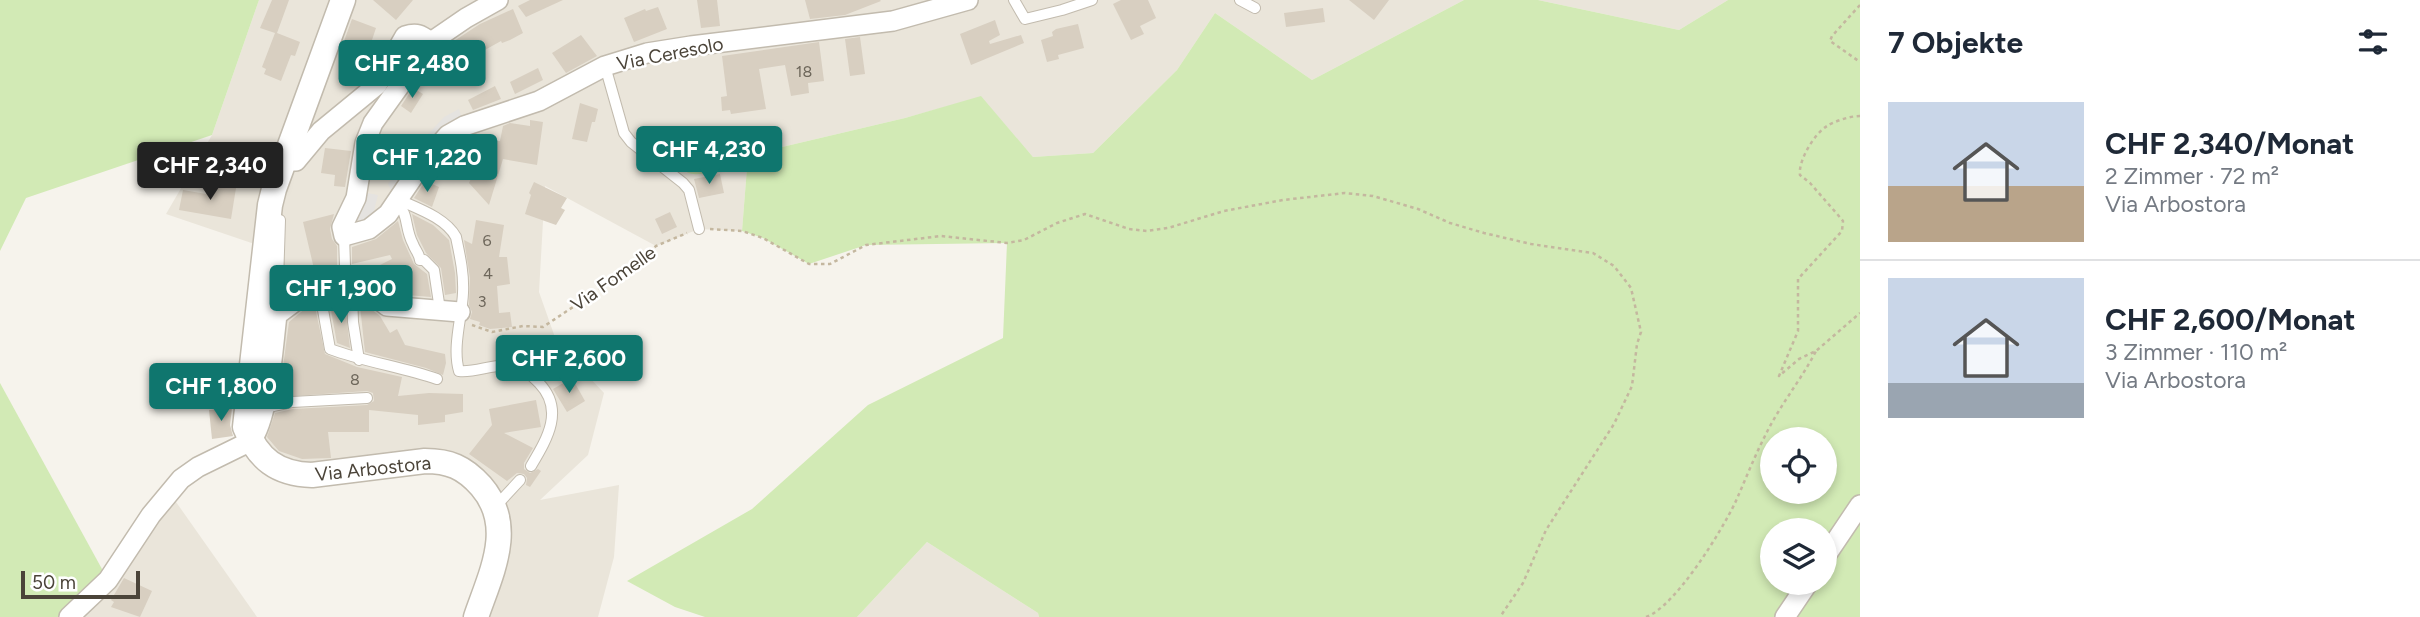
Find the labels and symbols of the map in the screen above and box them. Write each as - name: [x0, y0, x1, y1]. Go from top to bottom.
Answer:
- street label: Via Ceresolo: [615, 32, 725, 75]
- pin: CHF 2,480: [332, 41, 492, 100]
- house number: 18: [796, 62, 812, 81]
- pin: CHF 4,230: [629, 127, 789, 186]
- pin: CHF 1,220: [347, 134, 507, 194]
- pin: CHF 2,340: [130, 142, 290, 202]
- house number: 6: [482, 231, 492, 250]
- street label: Via Fomelle: [566, 241, 660, 316]
- house number: 4: [483, 264, 493, 283]
- pin: CHF 1,900: [261, 266, 421, 325]
- house number: 3: [478, 292, 486, 311]
- pin: CHF 2,600: [489, 336, 649, 395]
- pin: CHF 1,800: [141, 364, 301, 423]
- house number: 8: [350, 370, 360, 389]
- street label: Via Arbostora: [314, 451, 432, 486]
- scale bar: [21, 568, 140, 600]

